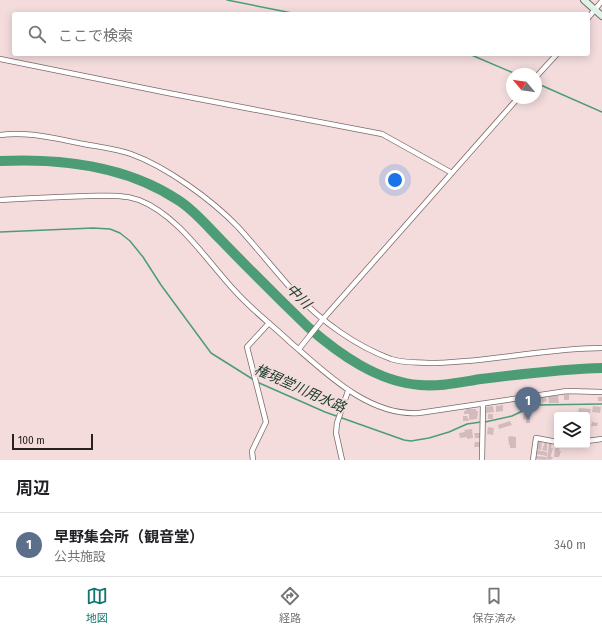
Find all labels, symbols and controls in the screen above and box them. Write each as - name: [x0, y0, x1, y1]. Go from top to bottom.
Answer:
- search box: [12, 12, 590, 56]
- icon: search: [26, 23, 48, 45]
- text: ここで検索: [58, 27, 133, 45]
- north arrow: [506, 68, 542, 104]
- your location: [385, 170, 405, 190]
- water label: 中川: [283, 280, 316, 314]
- water label: 権現堂川用水路: [252, 361, 349, 417]
- pin: 1: [515, 387, 541, 420]
- map controls: [554, 412, 590, 448]
- button: layers: [554, 412, 590, 448]
- scale bar: [12, 432, 93, 451]
- text: 100 m: [18, 434, 45, 447]
- text: 周辺: [16, 478, 50, 499]
- text: 早野集会所（観音堂）: [54, 528, 204, 546]
- text: 1: [26, 537, 32, 552]
- text: 340 m: [554, 537, 586, 552]
- text: 公共施設: [54, 549, 106, 564]
- tab: 地図: [86, 585, 108, 625]
- tab: 経路: [279, 585, 301, 625]
- tab: 保存済み: [472, 585, 516, 625]

